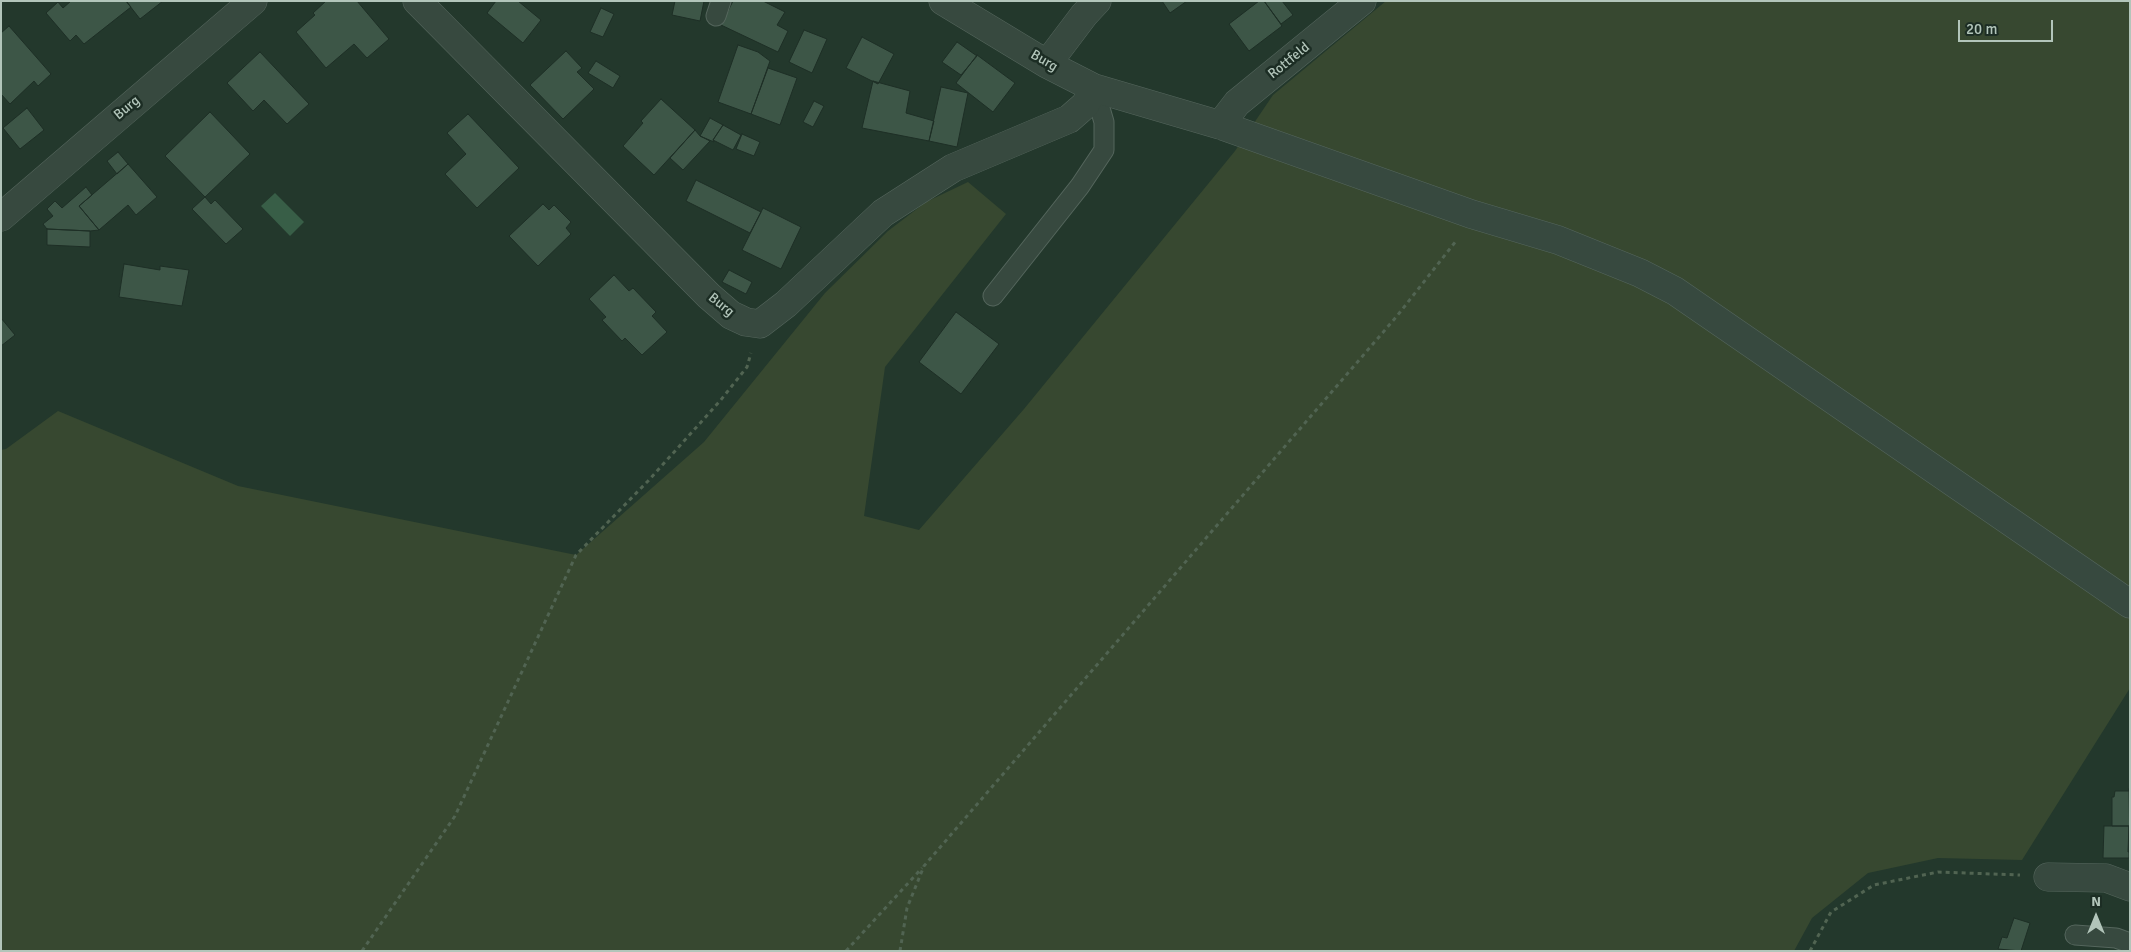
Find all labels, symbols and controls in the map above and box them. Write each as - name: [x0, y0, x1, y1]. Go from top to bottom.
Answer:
- scale bar: [1961, 10, 2056, 42]
- text: 20 m: [1966, 20, 1997, 38]
- street label: Rottfeld: [1265, 39, 1313, 83]
- street label: Burg: [1027, 47, 1061, 75]
- street label: Burg: [111, 92, 143, 124]
- street label: Burg: [705, 289, 737, 321]
- north arrow: [2071, 892, 2121, 942]
- text: N: [2091, 893, 2101, 910]

